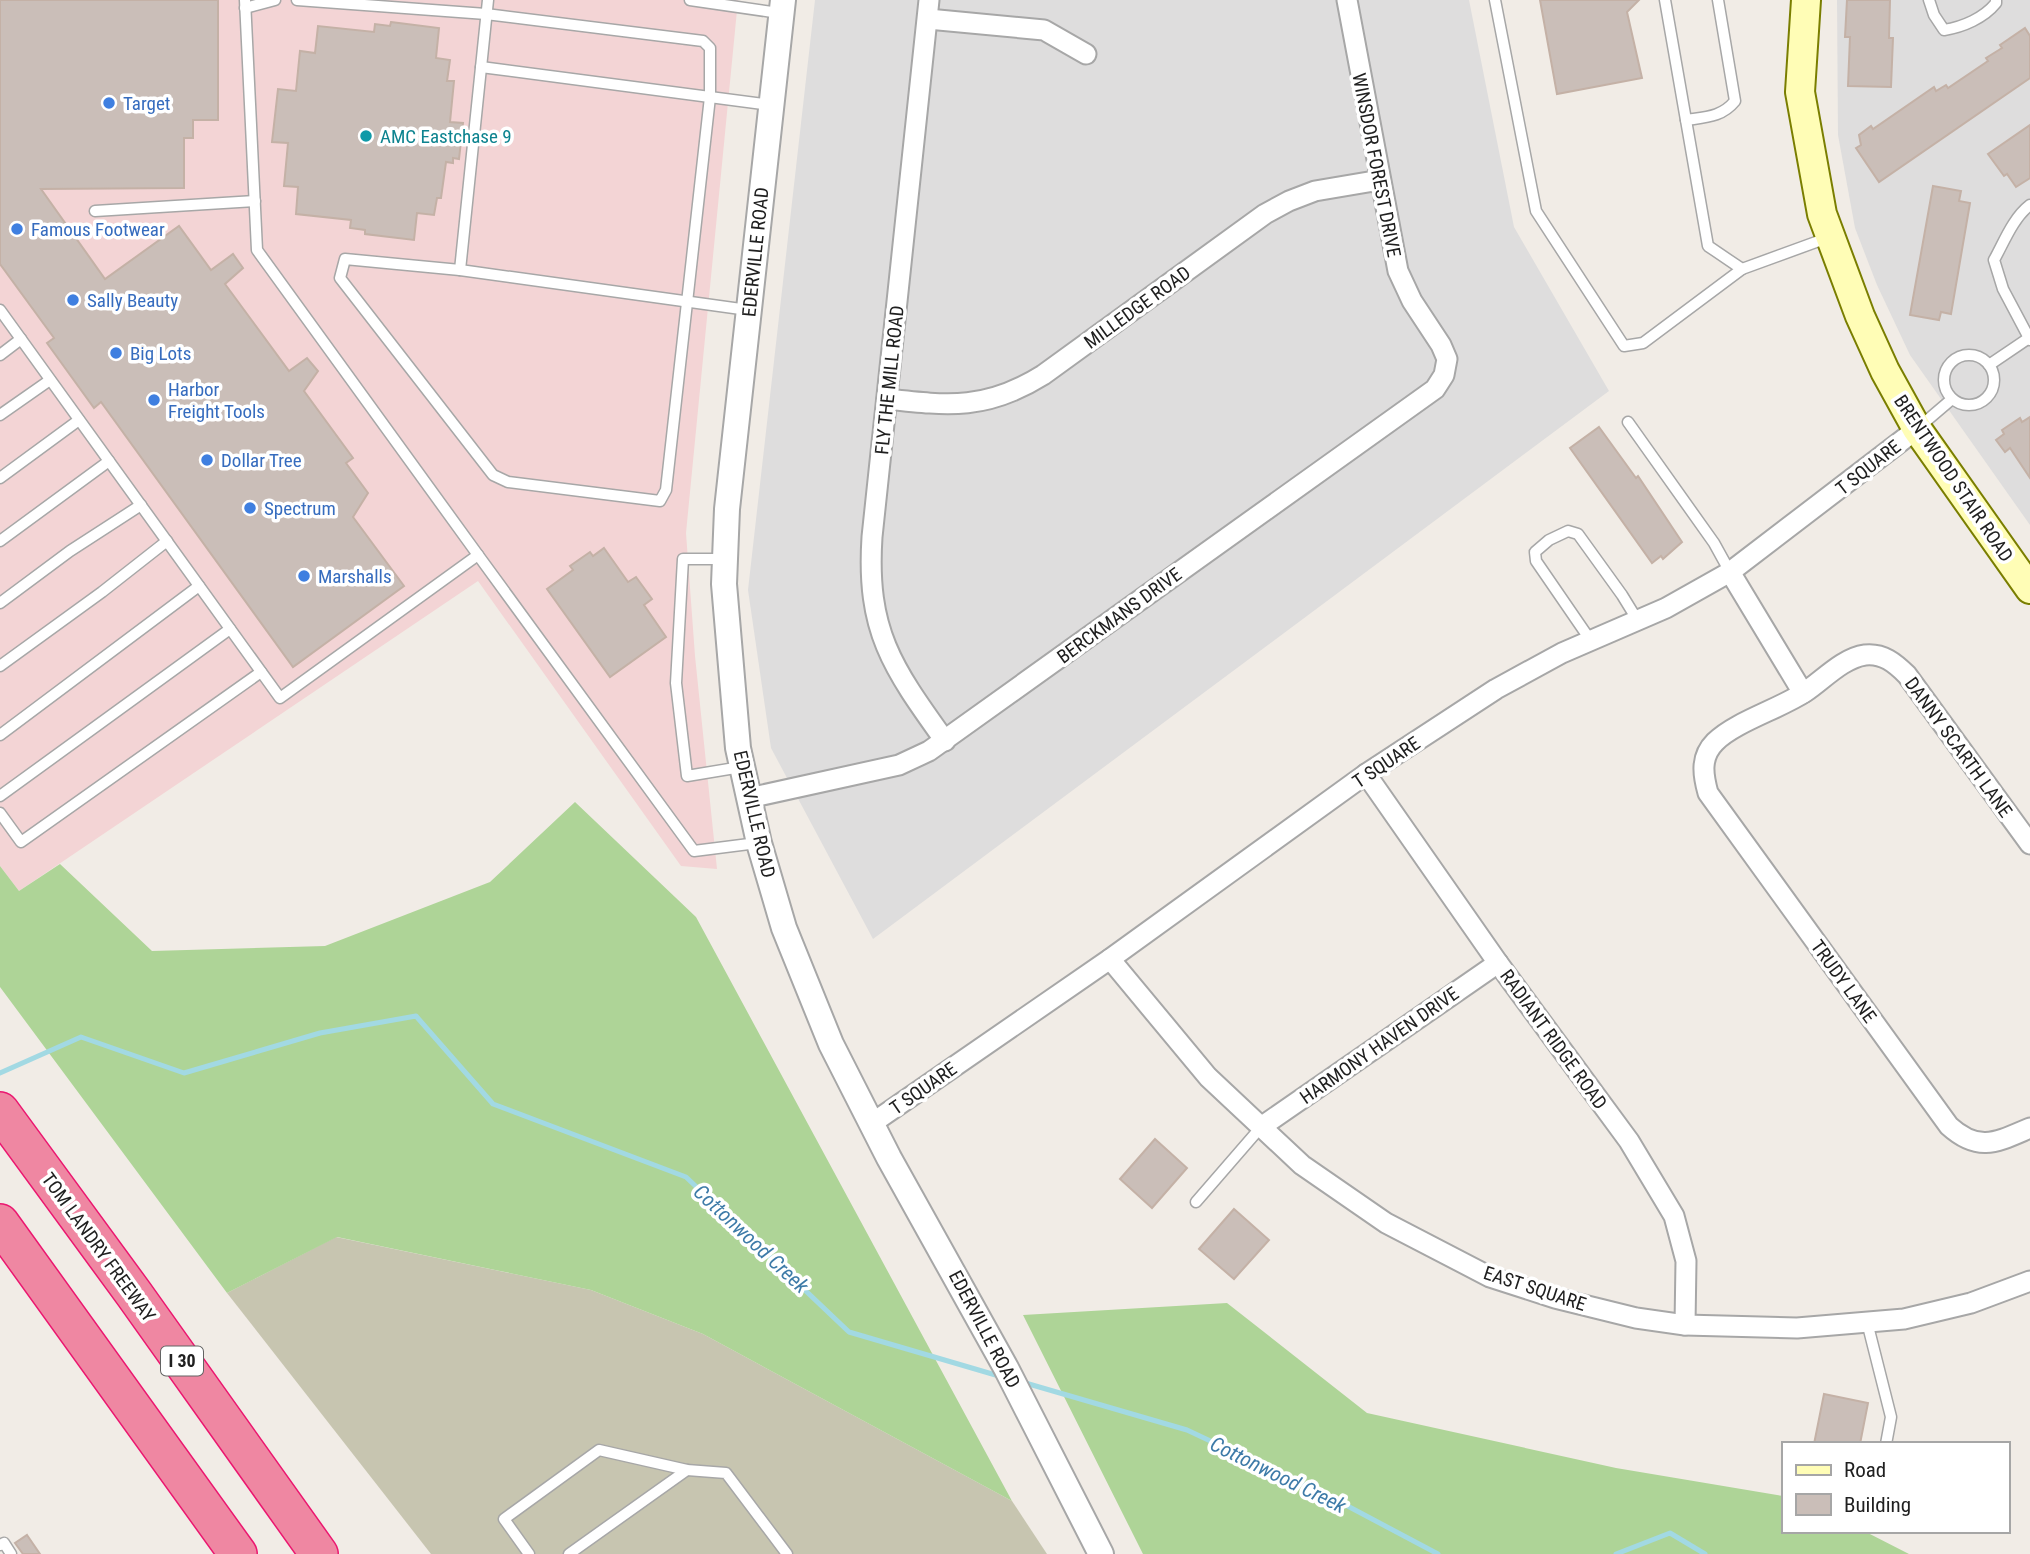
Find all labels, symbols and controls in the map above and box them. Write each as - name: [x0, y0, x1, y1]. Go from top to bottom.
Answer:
- street label: WINSDOR FOREST DRIVE: [1347, 71, 1406, 259]
- place label: Target: [123, 92, 170, 115]
- marker: Target: [101, 95, 117, 111]
- place label: AMC Eastchase 9: [380, 125, 512, 148]
- marker: AMC Eastchase 9: [358, 128, 374, 144]
- street label: EDERVILLE ROAD: [737, 186, 774, 318]
- place label: Famous Footwear: [31, 218, 165, 241]
- marker: Famous Footwear: [9, 221, 25, 237]
- street label: MILLEDGE ROAD: [1080, 261, 1195, 354]
- place label: Sally Beauty: [87, 289, 178, 312]
- marker: Sally Beauty: [65, 292, 81, 308]
- street label: FLY THE MILL ROAD: [870, 304, 909, 456]
- place label: Big Lots: [130, 342, 191, 365]
- marker: Big Lots: [108, 345, 124, 361]
- place label: Harbor Freight Tools: [168, 378, 265, 423]
- street label: BRENTWOOD STAIR ROAD: [1889, 391, 2018, 566]
- marker: Harbor Freight Tools: [146, 392, 162, 408]
- street label: T SQUARE: [1831, 435, 1905, 500]
- place label: Dollar Tree: [221, 449, 302, 472]
- marker: Dollar Tree: [199, 452, 215, 468]
- place label: Spectrum: [264, 497, 336, 520]
- marker: Spectrum: [242, 500, 258, 516]
- street label: BERCKMANS DRIVE: [1053, 563, 1186, 668]
- place label: Marshalls: [318, 565, 392, 588]
- marker: Marshalls: [296, 568, 312, 584]
- street label: DANNY SCARTH LANE: [1900, 673, 2017, 822]
- street label: T SQUARE: [1348, 732, 1424, 793]
- street label: EDERVILLE ROAD: [729, 748, 780, 880]
- street label: TRUDY LANE: [1806, 935, 1881, 1027]
- street label: RADIANT RIDGE ROAD: [1495, 965, 1612, 1114]
- street label: HARMONY HAVEN DRIVE: [1295, 982, 1463, 1109]
- street label: T SQUARE: [886, 1057, 961, 1120]
- street label: TOM LANDRY FREEWAY: [37, 1168, 160, 1326]
- water label: Cottonwood Creek: [689, 1180, 814, 1299]
- street label: EAST SQUARE: [1481, 1261, 1589, 1316]
- street label: EDERVILLE ROAD: [944, 1266, 1025, 1392]
- road number: I 30: [161, 1346, 203, 1376]
- water label: Cottonwood Creek: [1206, 1432, 1351, 1519]
- legend: [1782, 1442, 2009, 1533]
- text: Road: [1844, 1458, 1886, 1482]
- text: Building: [1844, 1493, 1911, 1517]

